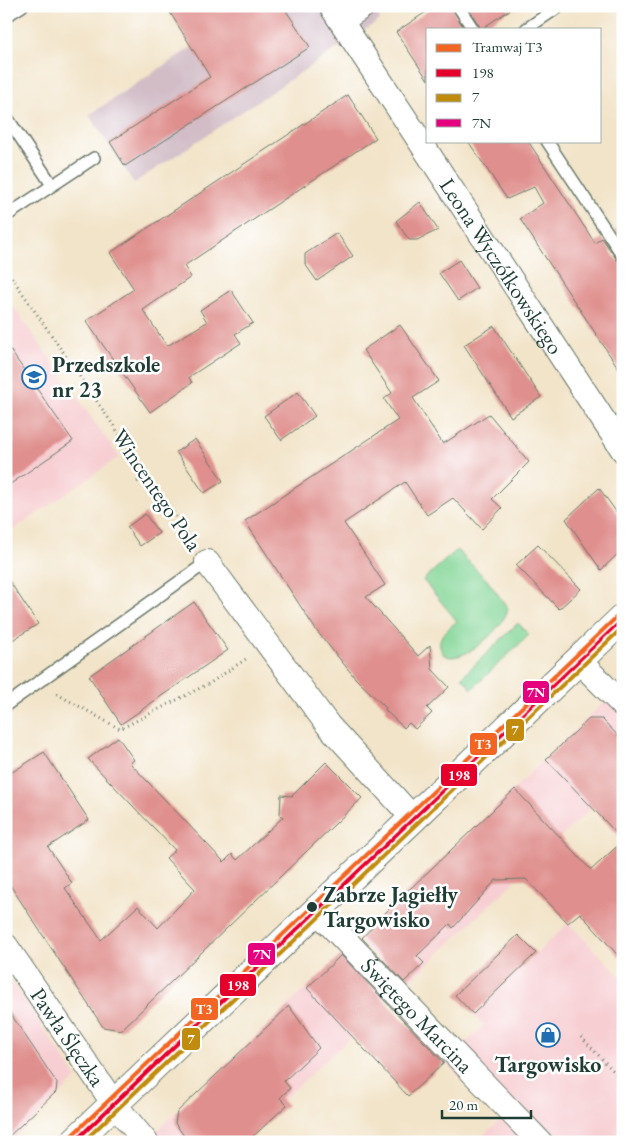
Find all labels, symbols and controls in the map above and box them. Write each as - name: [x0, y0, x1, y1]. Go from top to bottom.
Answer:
- legend: [426, 28, 602, 142]
- text: Tramwaj T3: [472, 37, 542, 56]
- text: 198: [472, 63, 494, 82]
- text: 7: [472, 87, 480, 106]
- text: 7N: [472, 113, 491, 132]
- street label: Leona Wyczółkowskiego: [433, 172, 570, 360]
- place label: Przedszkole nr 23: [52, 350, 160, 404]
- school or university icon: Przedszkole nr 23: [21, 364, 47, 390]
- street label: Wincentego Pola: [105, 423, 209, 557]
- line badge: 7N: [522, 680, 550, 704]
- text: 7N: [527, 683, 546, 701]
- line badge: 7: [505, 718, 525, 742]
- text: 7: [511, 721, 519, 739]
- line badge: T3: [469, 732, 498, 756]
- text: T3: [474, 735, 492, 753]
- line badge: 198: [440, 763, 478, 787]
- text: 198: [448, 766, 470, 784]
- place label: Zabrze Jagiełły Targowisko: [323, 880, 458, 934]
- marker: Zabrze Jagiełły Targowisko: [305, 900, 319, 914]
- line badge: 7N: [247, 942, 276, 966]
- text: 7N: [253, 945, 272, 963]
- street label: Świętego Marcina: [355, 951, 480, 1079]
- line badge: 198: [219, 973, 257, 997]
- text: 198: [227, 976, 249, 994]
- street label: Pawła Ślęczka: [24, 982, 112, 1092]
- line badge: T3: [190, 997, 219, 1021]
- text: T3: [195, 1000, 213, 1018]
- shop icon: Targowisko: [535, 1022, 561, 1048]
- line badge: 7: [181, 1027, 201, 1051]
- text: 7: [187, 1030, 195, 1048]
- place label: Targowisko: [495, 1050, 601, 1079]
- scale bar: [442, 1088, 530, 1120]
- text: 20 m: [449, 1095, 478, 1114]

